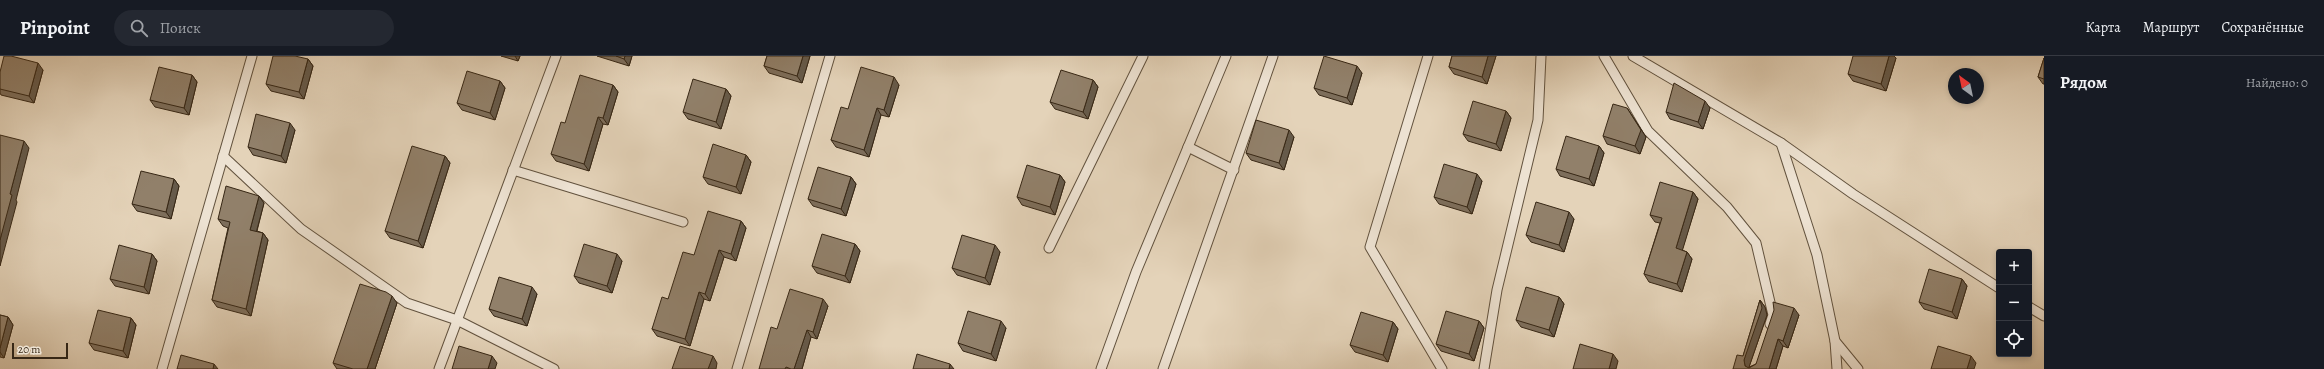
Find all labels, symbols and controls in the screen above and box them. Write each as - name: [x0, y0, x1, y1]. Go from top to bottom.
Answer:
- search box: [114, 10, 394, 46]
- text: Pinpoint: [20, 15, 90, 41]
- icon: search: [128, 17, 150, 39]
- text: Поиск: [160, 18, 201, 38]
- text: Карта: [2086, 18, 2121, 37]
- text: Маршрут: [2143, 18, 2199, 37]
- text: Сохранённые: [2221, 18, 2304, 37]
- north arrow: [1948, 68, 1984, 104]
- text: Рядом: [2060, 71, 2107, 94]
- text: Найдено: 0: [2246, 74, 2308, 91]
- map controls: [1996, 249, 2032, 357]
- button: +: [1996, 249, 2032, 285]
- button: −: [1996, 285, 2032, 321]
- button: locate: [1996, 321, 2032, 357]
- scale bar: [12, 341, 68, 360]
- text: 20 m: [18, 342, 40, 357]

